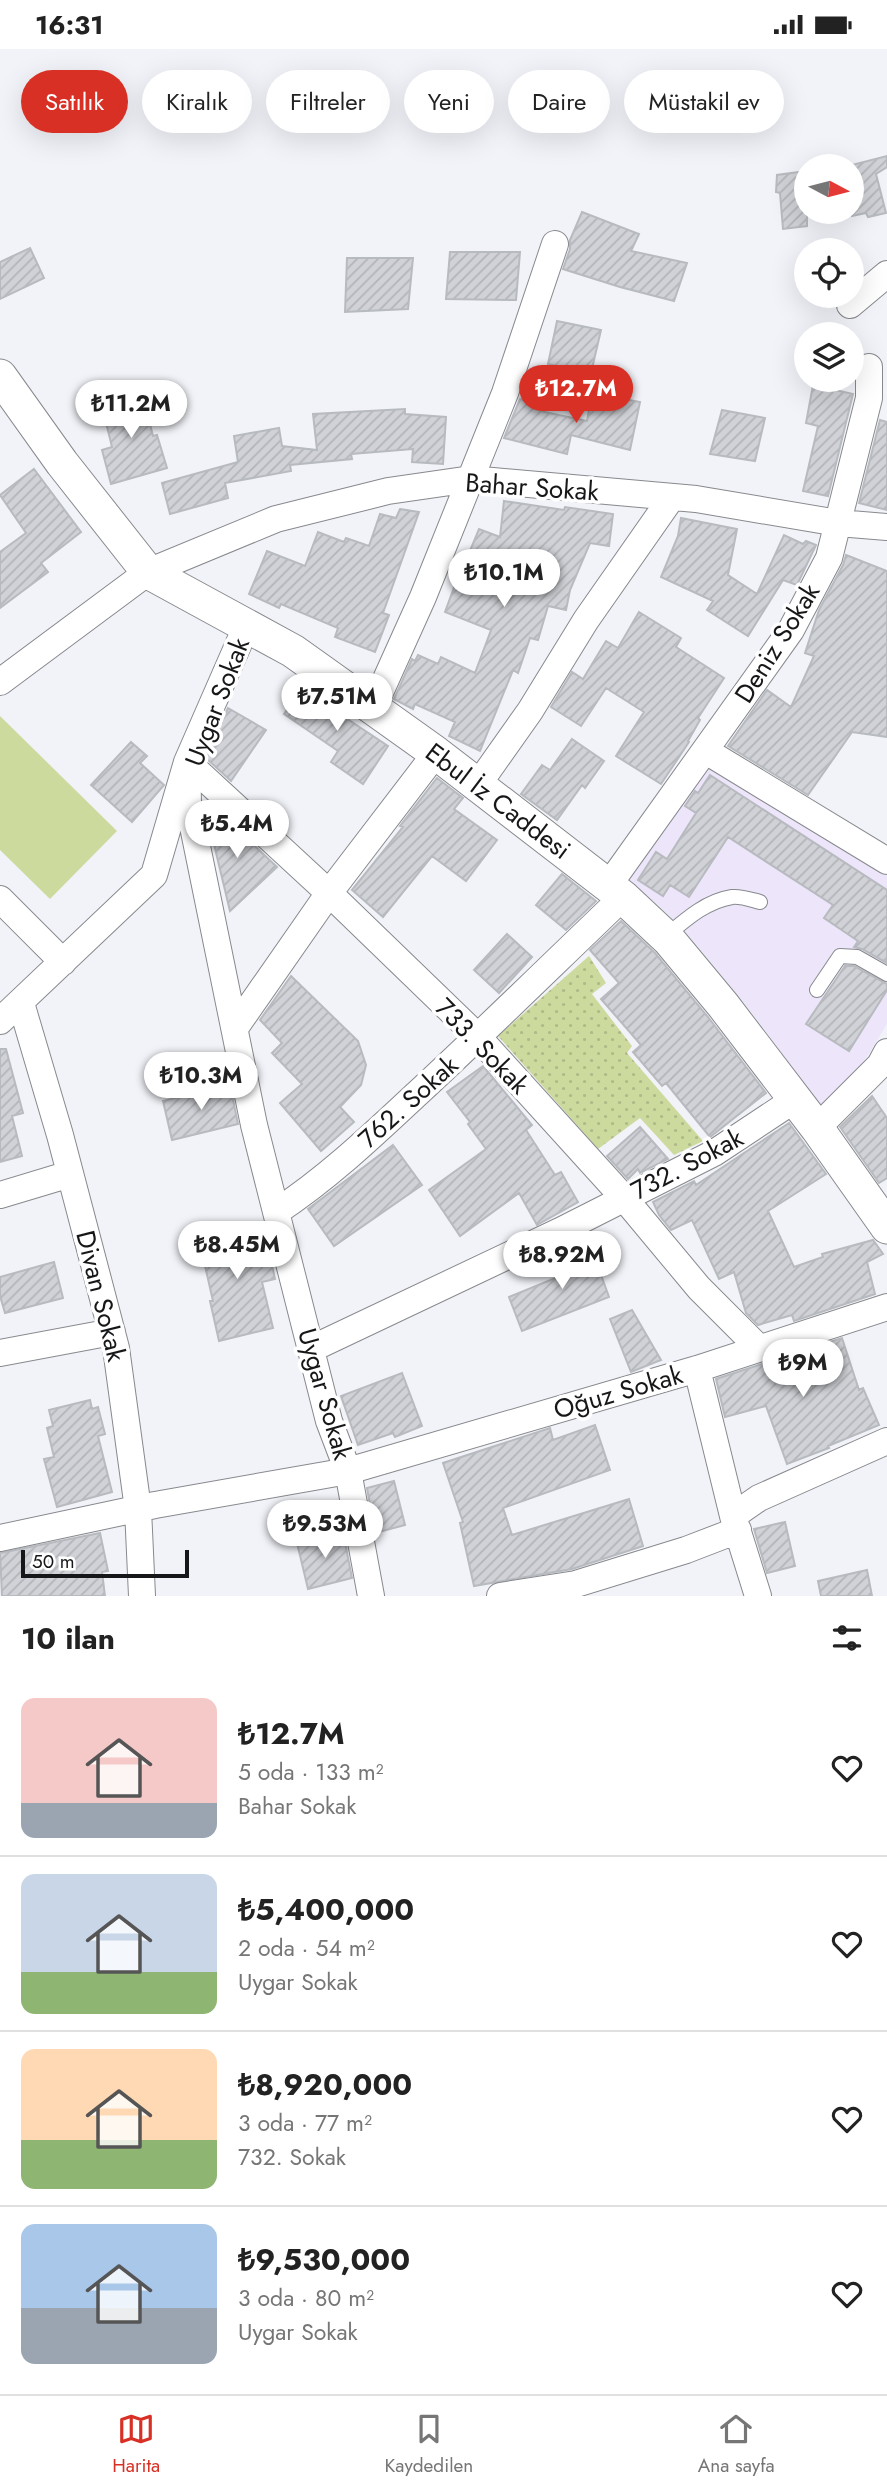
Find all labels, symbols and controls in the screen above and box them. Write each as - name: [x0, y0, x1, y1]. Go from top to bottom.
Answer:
- text: 16:31: [35, 6, 103, 44]
- chip: Satılık: [21, 70, 128, 133]
- chip: Kiralık: [142, 70, 252, 133]
- chip: Filtreler: [266, 70, 390, 133]
- chip: Yeni: [404, 70, 494, 133]
- chip: Daire: [508, 70, 610, 133]
- chip: Müstakil ev: [624, 70, 784, 133]
- north arrow: [794, 154, 864, 224]
- map controls: [794, 154, 864, 392]
- button: locate: [794, 238, 864, 308]
- button: layers: [794, 322, 864, 392]
- pin: ₺12.7M: [519, 365, 633, 425]
- text: ₺12.7M: [535, 371, 617, 405]
- pin: ₺11.2M: [74, 381, 188, 440]
- text: ₺11.2M: [91, 386, 171, 420]
- street label: Bahar Sokak: [464, 463, 601, 511]
- pin: ₺10.1M: [447, 549, 561, 609]
- text: ₺10.1M: [464, 555, 544, 589]
- street label: Deniz Sokak: [725, 575, 829, 710]
- street label: Uygar Sokak: [175, 632, 259, 772]
- pin: ₺7.51M: [280, 673, 394, 733]
- text: ₺7.51M: [297, 679, 377, 713]
- street label: Ebul İz Caddesi: [417, 734, 579, 868]
- pin: ₺5.4M: [188, 801, 286, 860]
- text: ₺5.4M: [201, 806, 273, 840]
- street label: 733. Sokak: [426, 989, 538, 1103]
- street label: 762. Sokak: [350, 1046, 467, 1157]
- pin: ₺10.3M: [144, 1053, 258, 1112]
- text: ₺10.3M: [160, 1058, 242, 1092]
- street label: 732. Sokak: [624, 1118, 750, 1209]
- pin: ₺8.45M: [180, 1221, 294, 1281]
- street label: Divan Sokak: [66, 1227, 136, 1366]
- text: ₺8.45M: [194, 1227, 280, 1261]
- pin: ₺8.92M: [505, 1231, 619, 1291]
- text: ₺8.92M: [519, 1237, 605, 1271]
- street label: Uygar Sokak: [288, 1324, 362, 1465]
- pin: ₺9M: [769, 1339, 837, 1399]
- text: ₺9M: [778, 1345, 828, 1379]
- street label: Oğuz Sokak: [549, 1355, 688, 1429]
- pin: ₺9.53M: [268, 1501, 382, 1560]
- text: ₺9.53M: [283, 1506, 367, 1540]
- scale bar: [21, 1547, 189, 1579]
- text: 50 m: [32, 1548, 75, 1575]
- text: 10 ilan: [21, 1617, 115, 1660]
- icon: filters: [828, 1619, 866, 1657]
- text: ₺12.7M: [238, 1712, 345, 1755]
- icon: home: [77, 1726, 161, 1810]
- icon: heart: [828, 1749, 866, 1787]
- text: 5 oda · 133 m²: [238, 1755, 384, 1789]
- text: Bahar Sokak: [238, 1789, 356, 1823]
- text: ₺5,400,000: [238, 1888, 414, 1931]
- icon: home: [77, 1902, 161, 1986]
- icon: heart: [828, 1925, 866, 1963]
- text: 2 oda · 54 m²: [238, 1931, 375, 1965]
- text: Uygar Sokak: [238, 1965, 358, 1999]
- text: ₺8,920,000: [238, 2063, 412, 2106]
- icon: home: [77, 2077, 161, 2161]
- icon: heart: [828, 2100, 866, 2138]
- text: 3 oda · 77 m²: [238, 2106, 372, 2140]
- text: 732. Sokak: [238, 2140, 346, 2174]
- text: ₺9,530,000: [238, 2238, 410, 2281]
- icon: home: [77, 2252, 161, 2336]
- icon: heart: [828, 2275, 866, 2313]
- text: 3 oda · 80 m²: [238, 2281, 374, 2315]
- text: Uygar Sokak: [238, 2315, 358, 2349]
- tab: Harita: [112, 2410, 160, 2479]
- tab: Kaydedilen: [385, 2410, 473, 2479]
- tab: Ana sayfa: [698, 2410, 775, 2479]

